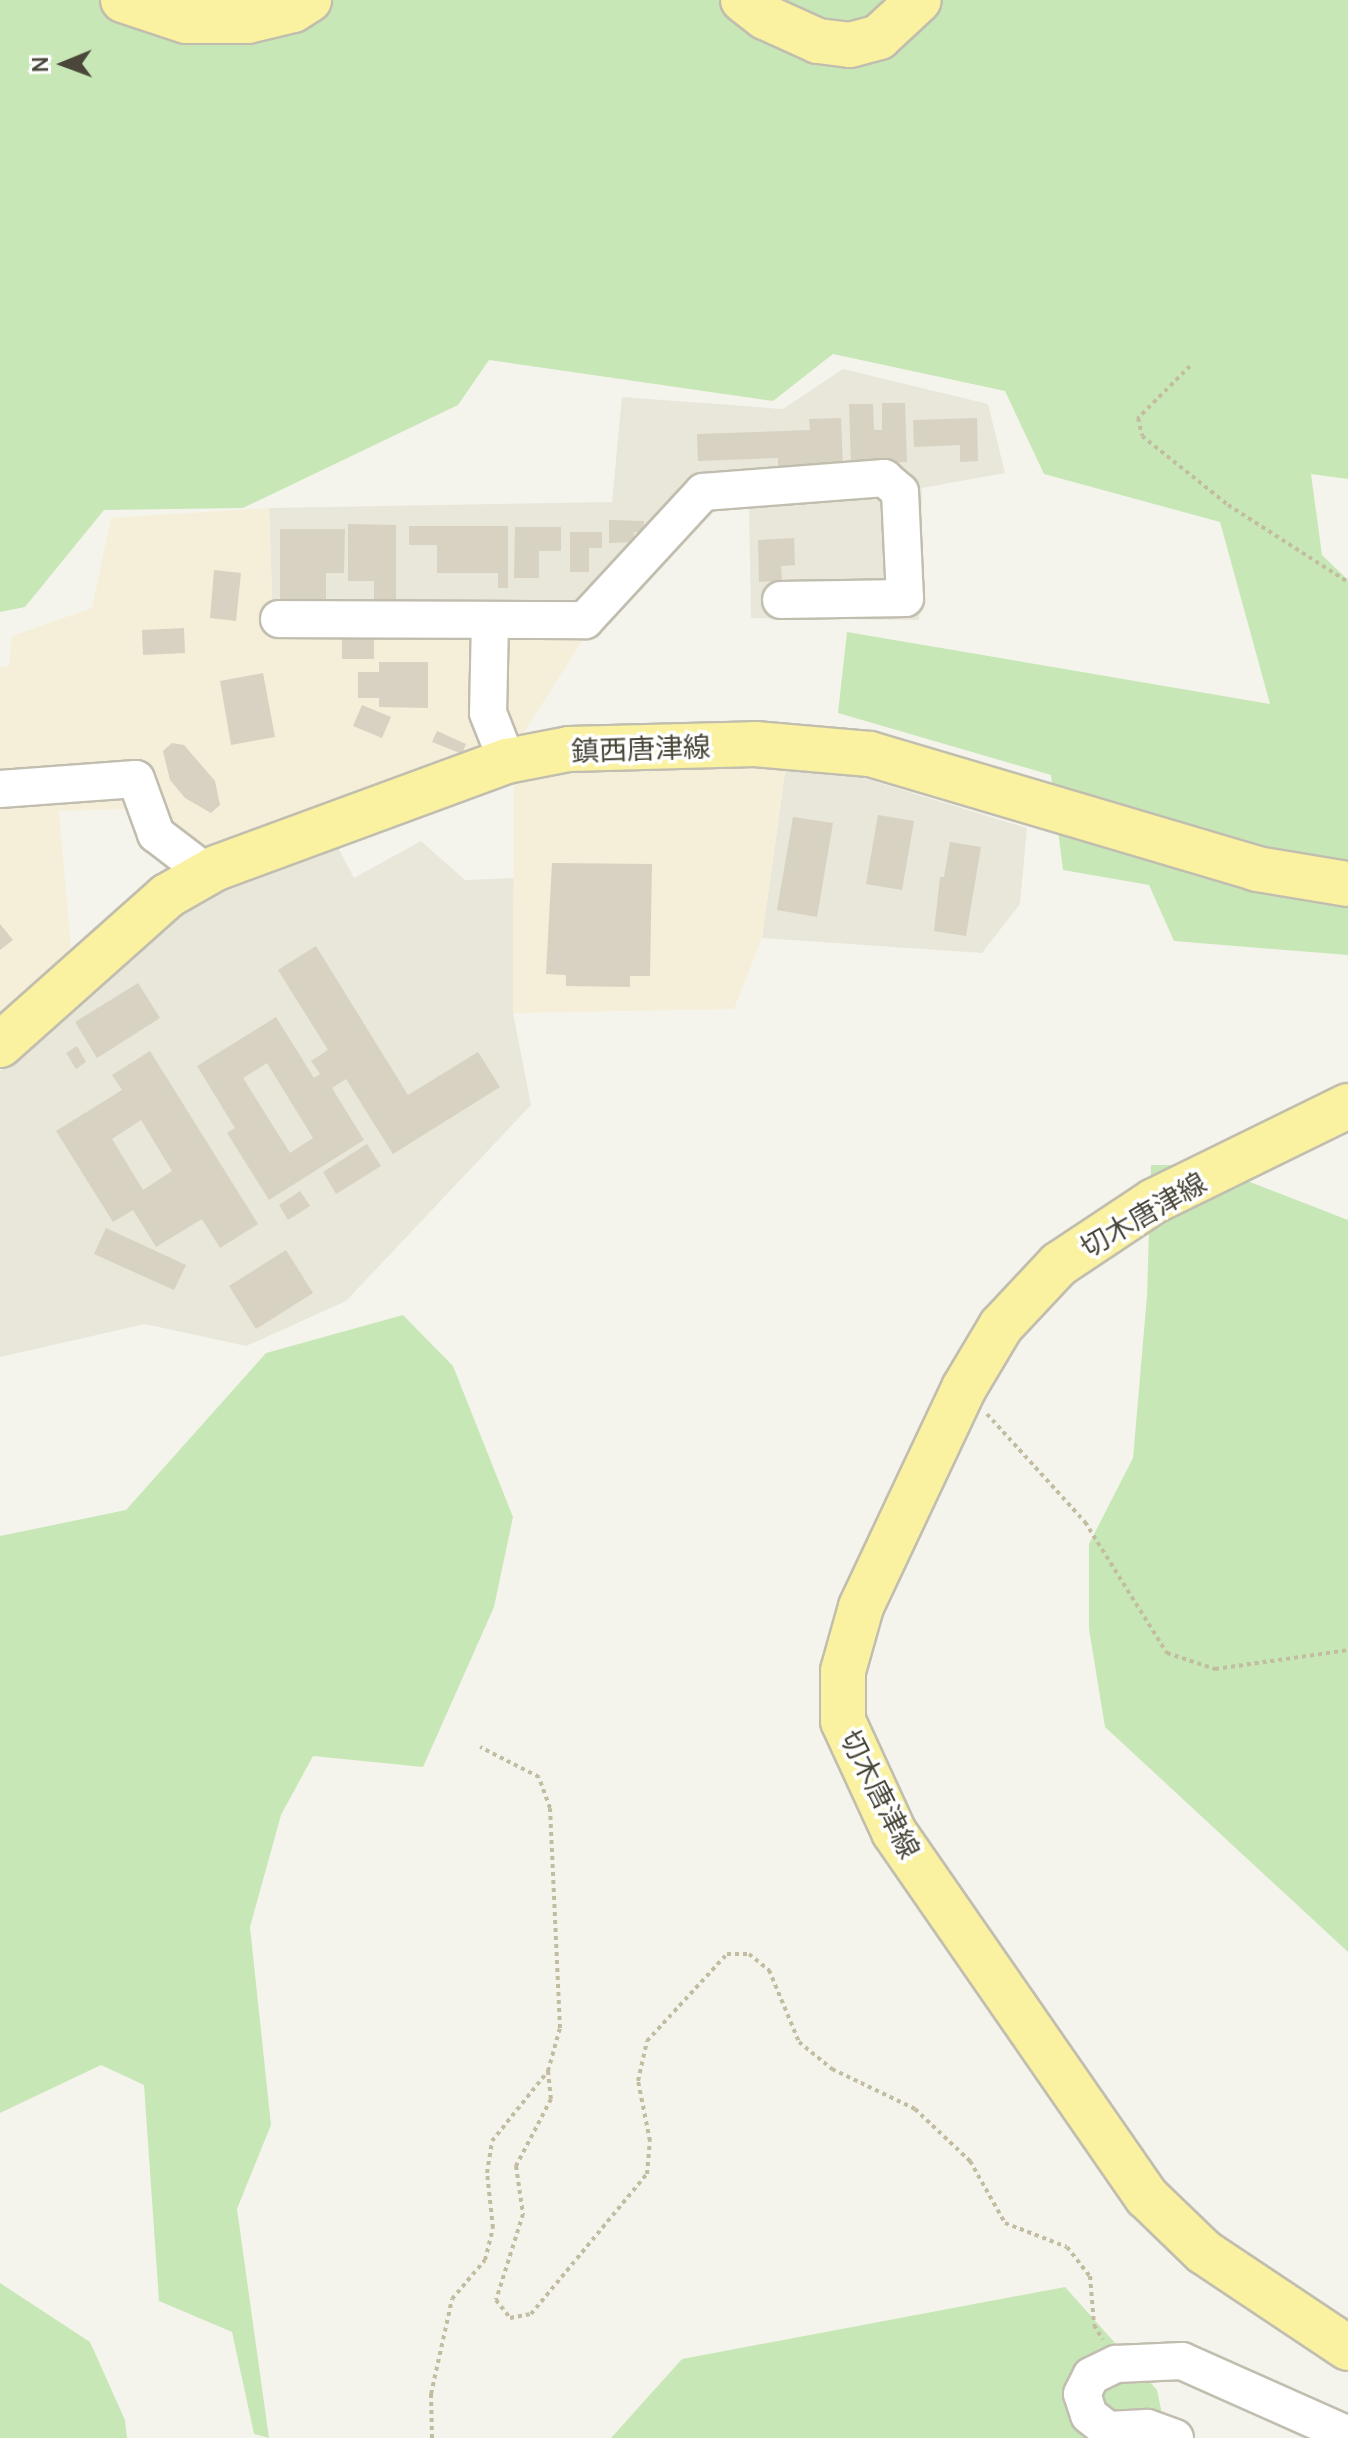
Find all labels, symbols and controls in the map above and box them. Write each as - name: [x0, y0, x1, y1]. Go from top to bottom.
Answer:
- north arrow: [24, 24, 104, 104]
- text: N: [25, 56, 55, 73]
- street label: 鎮西唐津線: [570, 729, 712, 767]
- street label: 切木唐津線: [1074, 1164, 1212, 1264]
- street label: 切木唐津線: [834, 1724, 928, 1864]

